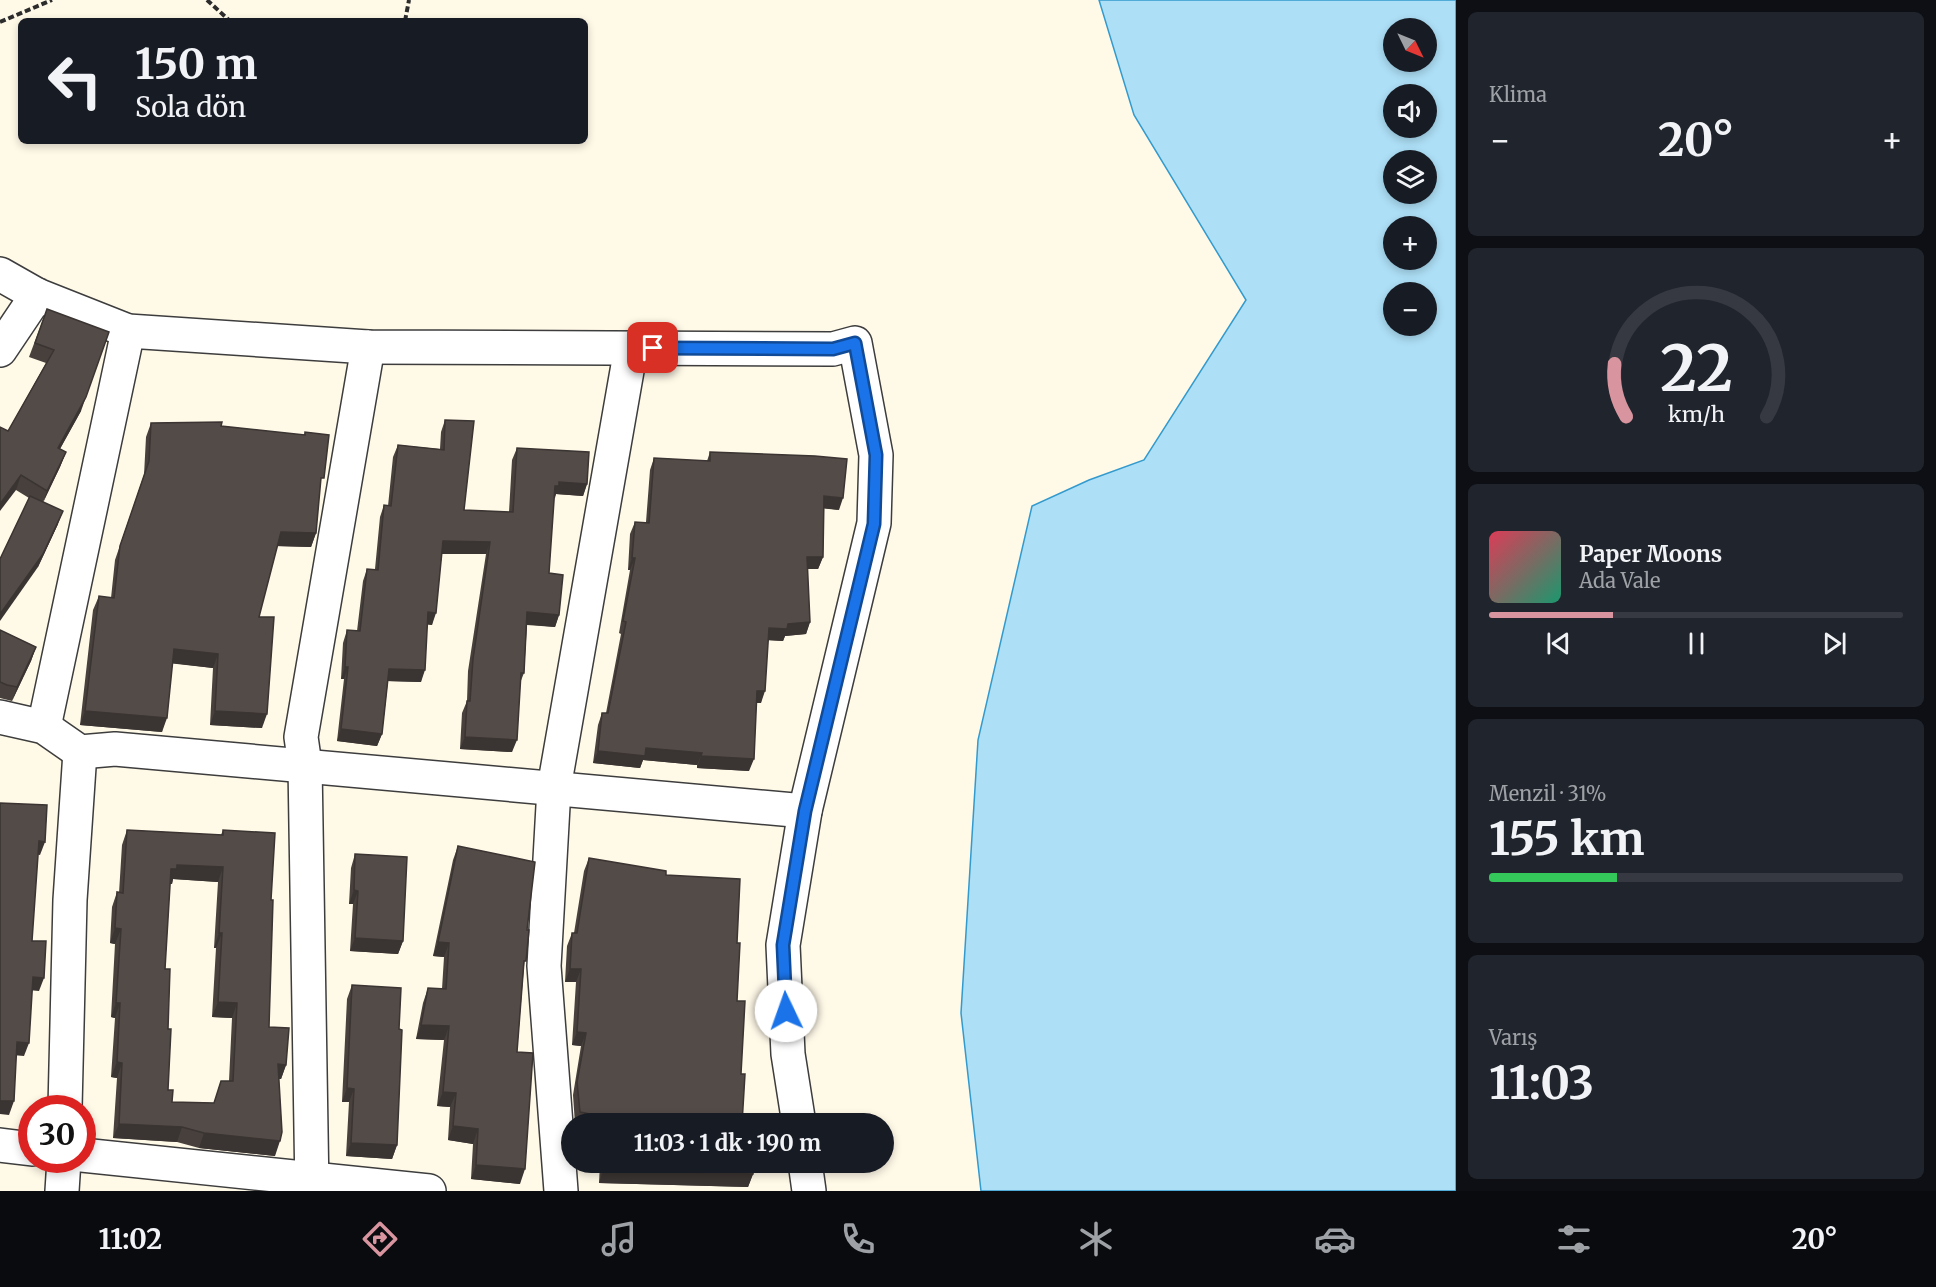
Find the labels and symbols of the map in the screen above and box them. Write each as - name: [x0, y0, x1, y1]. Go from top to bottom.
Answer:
- north arrow: [1383, 18, 1437, 72]
- pin: [627, 322, 678, 373]
- position arrow: [754, 979, 818, 1043]
- speed limit sign: 30: [18, 1095, 96, 1173]

